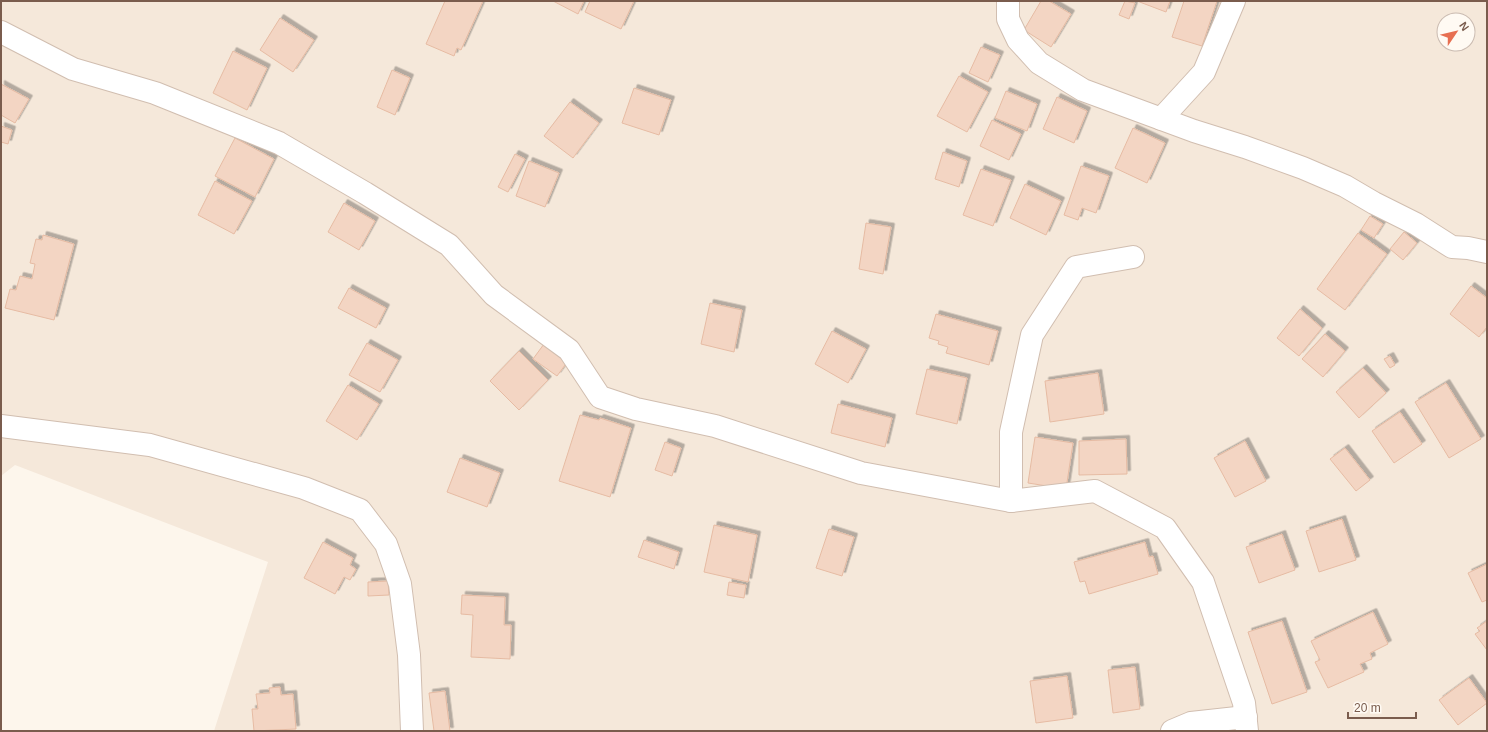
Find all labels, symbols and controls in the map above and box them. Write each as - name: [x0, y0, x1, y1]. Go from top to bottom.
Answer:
- north arrow: [1436, 12, 1476, 52]
- text: N: [1457, 20, 1471, 33]
- scale bar: [1348, 694, 1416, 720]
- text: 20 m: [1354, 701, 1381, 715]

